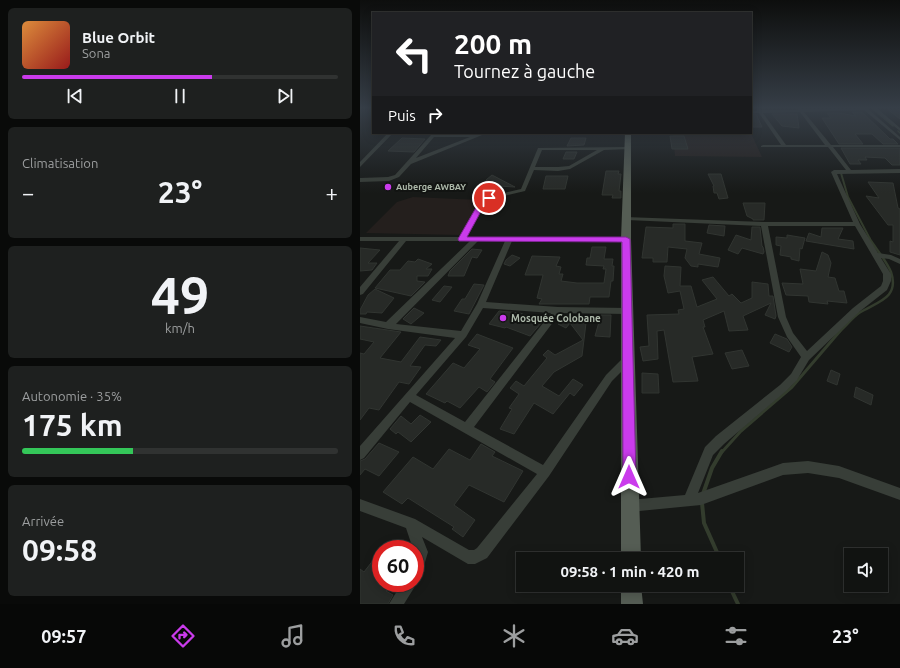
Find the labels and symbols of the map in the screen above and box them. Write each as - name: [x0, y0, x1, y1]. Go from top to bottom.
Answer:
- pin: [472, 181, 506, 215]
- marker: Auberge AWBAY: [383, 182, 393, 192]
- place label: Auberge AWBAY: [396, 182, 466, 192]
- marker: Mosquée Colobane: [498, 313, 508, 323]
- place label: Mosquée Colobane: [511, 313, 601, 324]
- position arrow: [608, 456, 650, 498]
- speed limit sign: 60: [372, 540, 424, 592]

